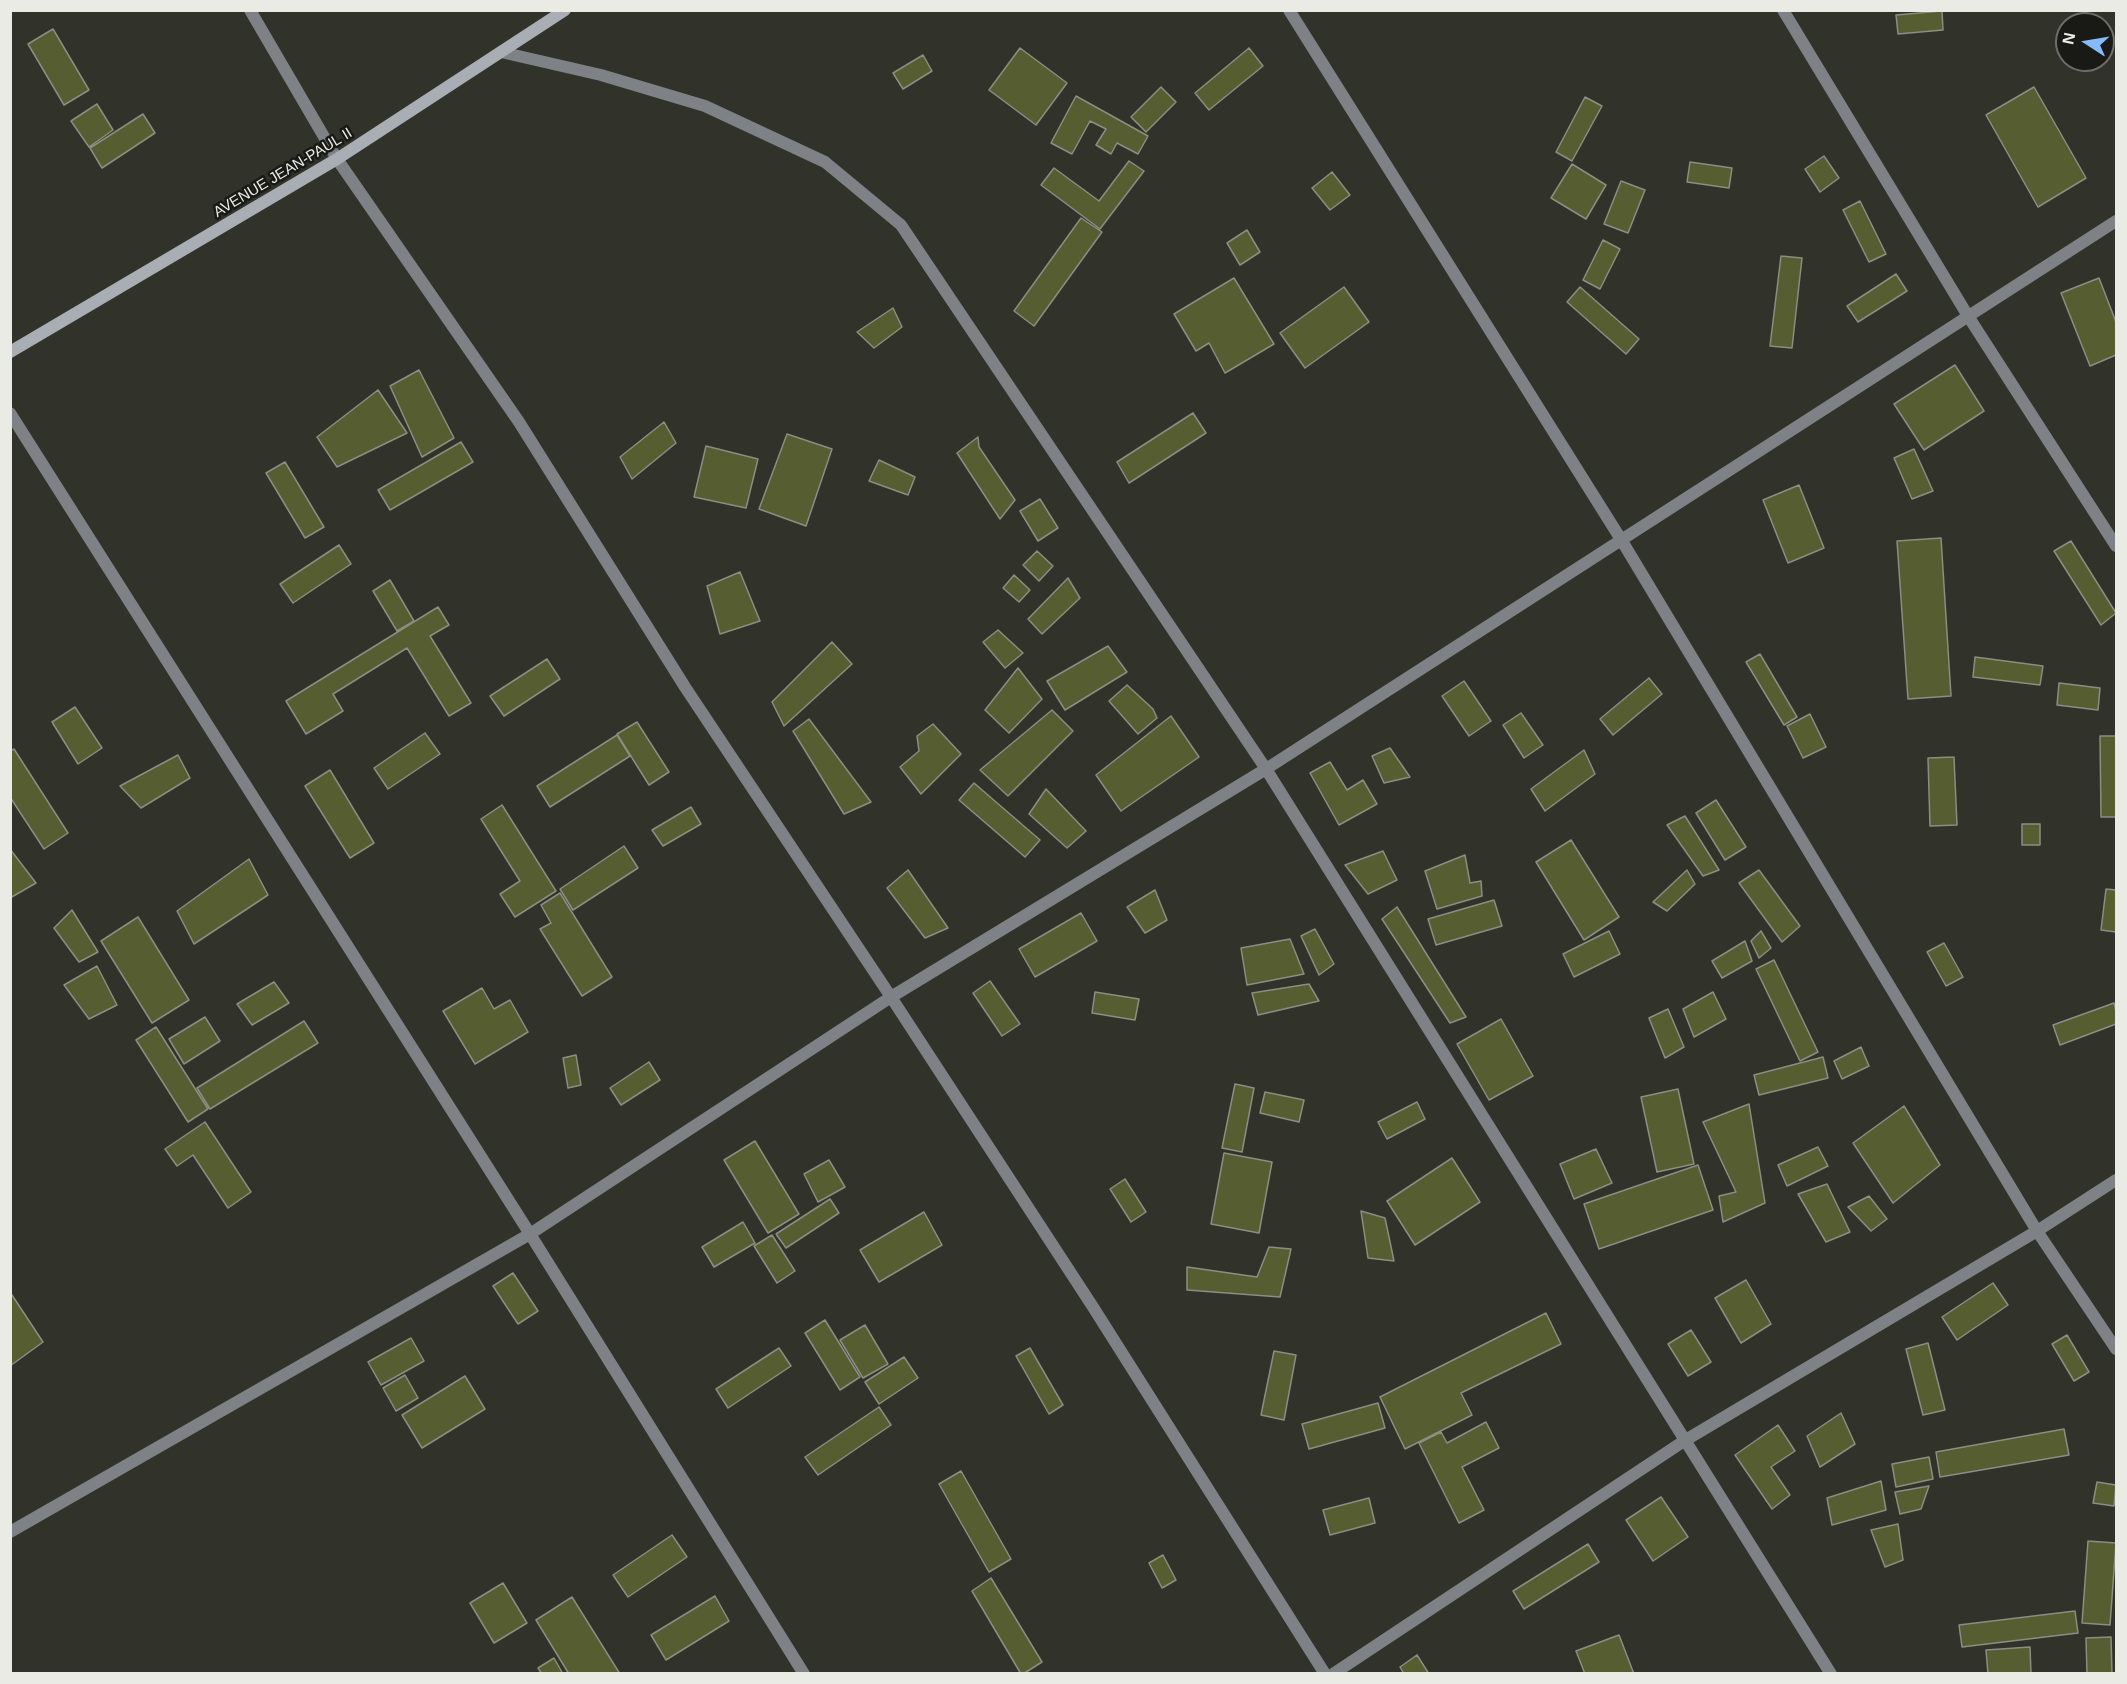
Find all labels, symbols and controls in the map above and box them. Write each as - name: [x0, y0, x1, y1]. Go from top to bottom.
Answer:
- north arrow: [2055, 12, 2115, 72]
- text: N: [2059, 31, 2078, 46]
- street label: AVENUE JEAN-PAUL II: [210, 124, 356, 222]

